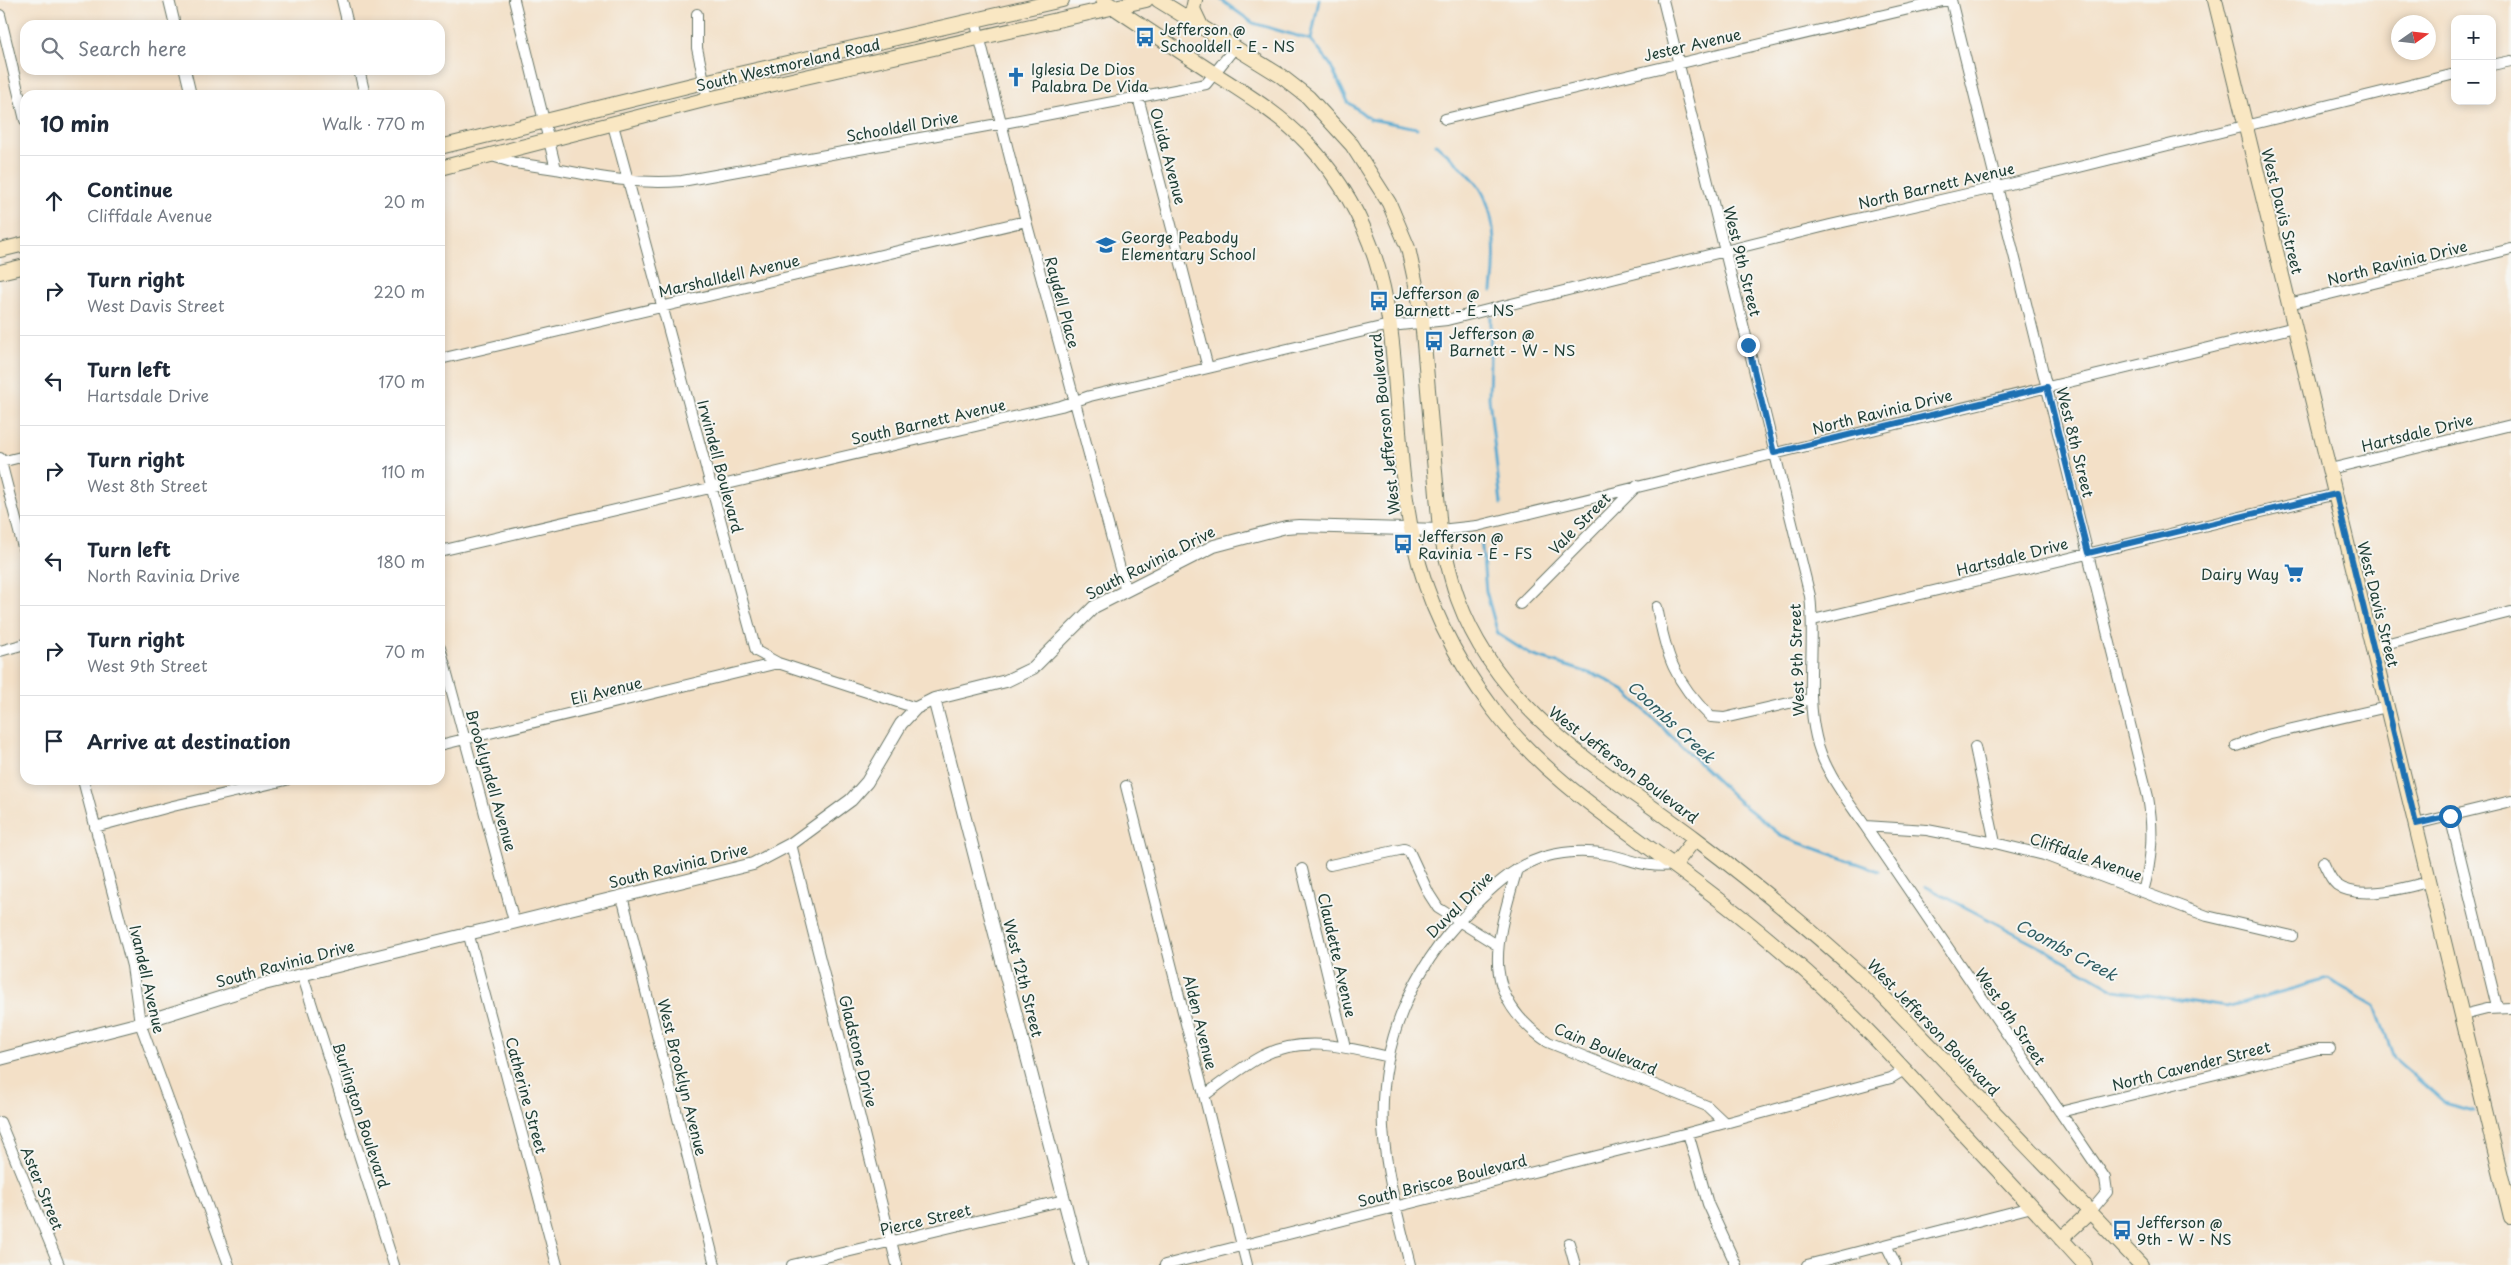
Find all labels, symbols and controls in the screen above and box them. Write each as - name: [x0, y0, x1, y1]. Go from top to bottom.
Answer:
- north arrow: [2391, 15, 2436, 60]
- map controls: [2451, 15, 2496, 105]
- button: +: [2451, 15, 2496, 60]
- place label: Jefferson @ Schooldell - E - NS: [1160, 17, 1295, 57]
- search box: [20, 20, 445, 75]
- street label: Jester Avenue: [1641, 22, 1743, 66]
- bus stop icon: Jefferson @ Schooldell - E - NS: [1134, 26, 1156, 48]
- street label: South Westmoreland Road: [694, 32, 882, 96]
- icon: search: [38, 34, 66, 62]
- text: Search here: [78, 34, 187, 62]
- place label: Iglesia De Dios Palabra De Vida: [1031, 57, 1149, 97]
- button: −: [2451, 60, 2496, 105]
- church icon: Iglesia De Dios Palabra De Vida: [1005, 66, 1027, 88]
- street label: Schooldell Drive: [844, 105, 960, 147]
- street label: Ouida Avenue: [1145, 105, 1193, 207]
- text: 10 min: [40, 107, 110, 139]
- text: Walk · 770 m: [322, 111, 425, 135]
- street label: West Davis Street: [2256, 146, 2310, 276]
- street label: North Barnett Avenue: [1856, 156, 2016, 214]
- text: Continue: [87, 175, 173, 203]
- icon: ahead: [40, 187, 68, 215]
- text: 20 m: [384, 189, 425, 213]
- text: Cliffdale Avenue: [87, 203, 212, 227]
- street label: West 9th Street: [1718, 203, 1768, 319]
- place label: George Peabody Elementary School: [1121, 225, 1256, 265]
- street label: North Ravinia Drive: [2325, 233, 2469, 291]
- school or university icon: George Peabody Elementary School: [1095, 234, 1117, 256]
- street label: Marshalldell Avenue: [656, 248, 802, 302]
- street label: Raydell Place: [1040, 254, 1086, 350]
- text: Turn right: [87, 265, 185, 293]
- icon: right: [40, 277, 68, 305]
- text: 220 m: [374, 279, 425, 303]
- place label: Jefferson @ Barnett - E - NS: [1394, 281, 1514, 321]
- bus stop icon: Jefferson @ Barnett - E - NS: [1368, 290, 1390, 312]
- text: West Davis Street: [87, 293, 225, 317]
- place label: Jefferson @ Barnett - W - NS: [1449, 321, 1575, 361]
- bus stop icon: Jefferson @ Barnett - W - NS: [1423, 330, 1445, 352]
- street label: West Jefferson Boulevard: [1363, 332, 1405, 516]
- route end: [1737, 334, 1760, 357]
- text: Turn left: [87, 355, 171, 383]
- icon: left: [40, 367, 68, 395]
- text: 170 m: [379, 369, 425, 393]
- street label: North Ravinia Drive: [1810, 382, 1954, 440]
- text: Hartsdale Drive: [87, 383, 209, 407]
- street label: West 8th Street: [2051, 384, 2101, 500]
- street label: South Barnett Avenue: [849, 392, 1007, 450]
- street label: Irwindell Boulevard: [692, 397, 750, 535]
- street label: Hartsdale Drive: [2359, 407, 2475, 457]
- text: Turn right: [87, 445, 185, 473]
- icon: right: [40, 457, 68, 485]
- text: 110 m: [382, 459, 425, 483]
- text: West 8th Street: [87, 473, 207, 497]
- street label: Vale Street: [1543, 487, 1615, 559]
- street label: South Ravinia Drive: [1081, 519, 1219, 605]
- place label: Jefferson @ Ravinia - E - FS: [1418, 524, 1532, 564]
- street label: Hartsdale Drive: [1954, 531, 2070, 581]
- bus stop icon: Jefferson @ Ravinia - E - FS: [1392, 533, 1414, 555]
- text: Turn left: [87, 535, 171, 563]
- street label: West Davis Street: [2352, 539, 2406, 669]
- icon: left: [40, 547, 68, 575]
- text: 180 m: [377, 549, 425, 573]
- place label: Dairy Way: [2201, 562, 2279, 585]
- supermarket icon: Dairy Way: [2283, 562, 2305, 584]
- text: North Ravinia Drive: [87, 563, 240, 587]
- street label: West 9th Street: [1783, 603, 1809, 717]
- text: Turn right: [87, 625, 185, 653]
- icon: right: [40, 637, 68, 665]
- text: 70 m: [385, 639, 425, 663]
- text: West 9th Street: [87, 653, 208, 677]
- street label: Eli Avenue: [568, 670, 644, 710]
- water label: Coombs Creek: [1623, 674, 1722, 769]
- street label: West Jefferson Boulevard: [1544, 700, 1704, 828]
- street label: Brooklyndell Avenue: [461, 706, 523, 854]
- icon: arrive: [40, 727, 68, 755]
- text: Arrive at destination: [87, 727, 291, 755]
- route start: [2439, 805, 2462, 828]
- street label: Cliffdale Avenue: [2027, 826, 2145, 886]
- street label: South Ravinia Drive: [606, 837, 750, 893]
- street label: Duval Drive: [1420, 865, 1498, 943]
- street label: Claudette Avenue: [1313, 891, 1363, 1019]
- water label: Coombs Creek: [2012, 912, 2123, 987]
- street label: West 12th Street: [998, 916, 1050, 1040]
- street label: Ivandell Avenue: [124, 922, 172, 1036]
- street label: South Ravinia Drive: [213, 933, 357, 993]
- street label: West Jefferson Boulevard: [1862, 953, 2006, 1101]
- street label: West 9th Street: [1970, 963, 2052, 1069]
- street label: Alden Avenue: [1178, 972, 1224, 1072]
- street label: Gladstone Drive: [834, 992, 884, 1110]
- street label: West Brooklyn Avenue: [652, 996, 714, 1158]
- street label: Cain Boulevard: [1551, 1016, 1661, 1080]
- street label: Catherine Street: [500, 1034, 554, 1156]
- street label: North Cavender Street: [2109, 1034, 2273, 1096]
- street label: Burlington Boulevard: [328, 1039, 396, 1191]
- street label: Aster Street: [16, 1143, 70, 1233]
- street label: South Briscoe Boulevard: [1355, 1148, 1529, 1212]
- street label: Pierce Street: [877, 1197, 973, 1241]
- place label: Jefferson @ 9th - W - NS: [2137, 1210, 2232, 1250]
- bus stop icon: Jefferson @ 9th - W - NS: [2111, 1219, 2133, 1241]

